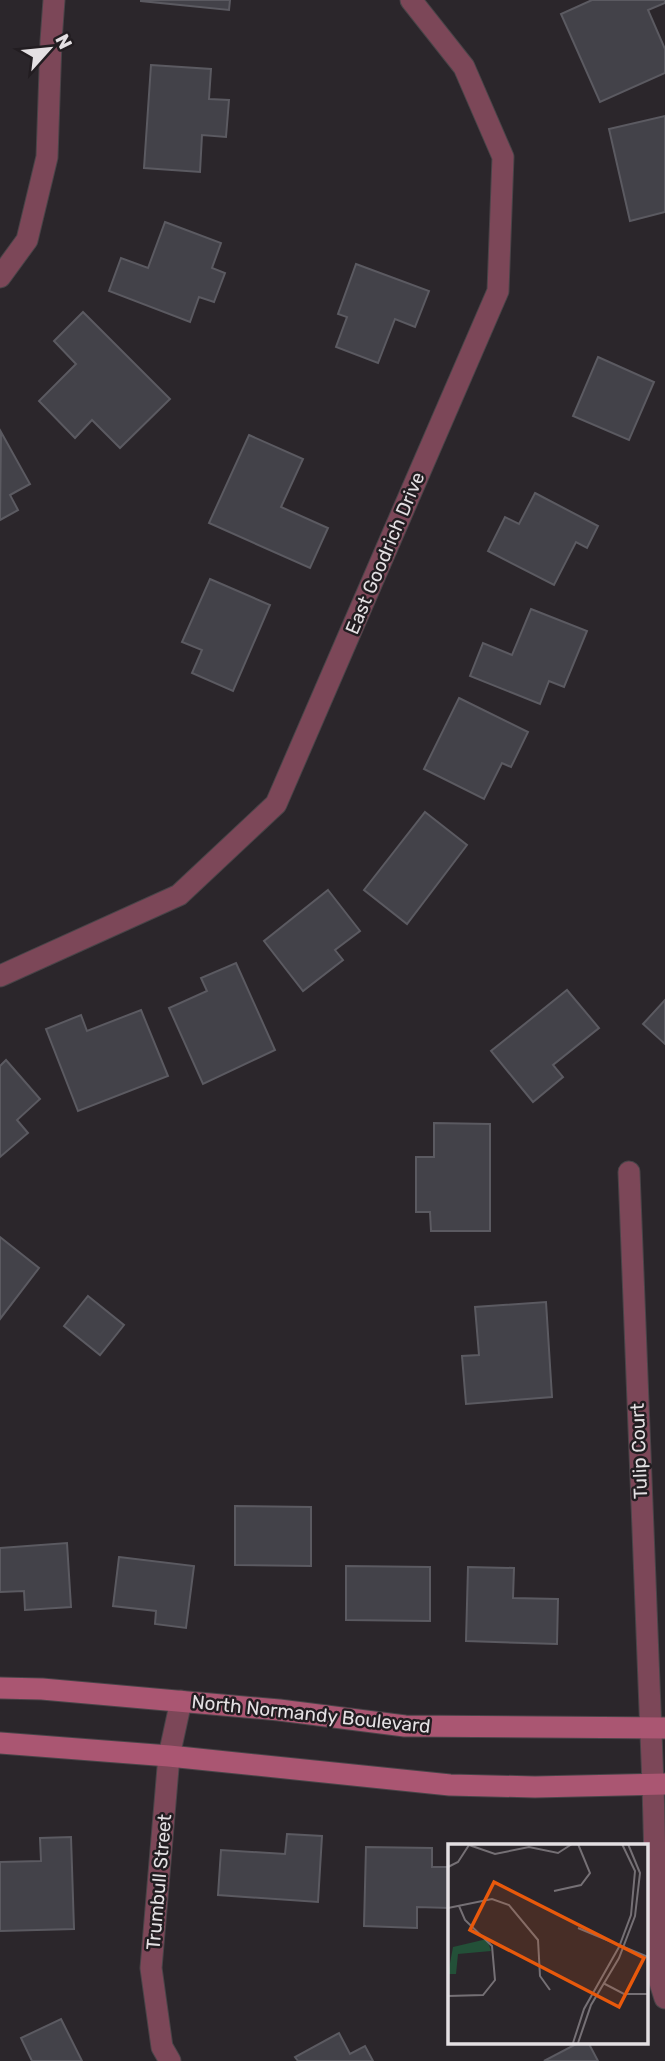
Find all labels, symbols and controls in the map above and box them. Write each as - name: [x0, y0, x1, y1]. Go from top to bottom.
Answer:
- north arrow: [14, 14, 84, 84]
- text: N: [50, 30, 77, 53]
- street label: East Goodrich Drive: [340, 468, 430, 638]
- street label: Tulip Court: [626, 1402, 652, 1499]
- street label: North Normandy Boulevard: [190, 1690, 432, 1738]
- street label: Trumbull Street: [142, 1812, 176, 1951]
- inset map: [448, 1844, 648, 2044]

